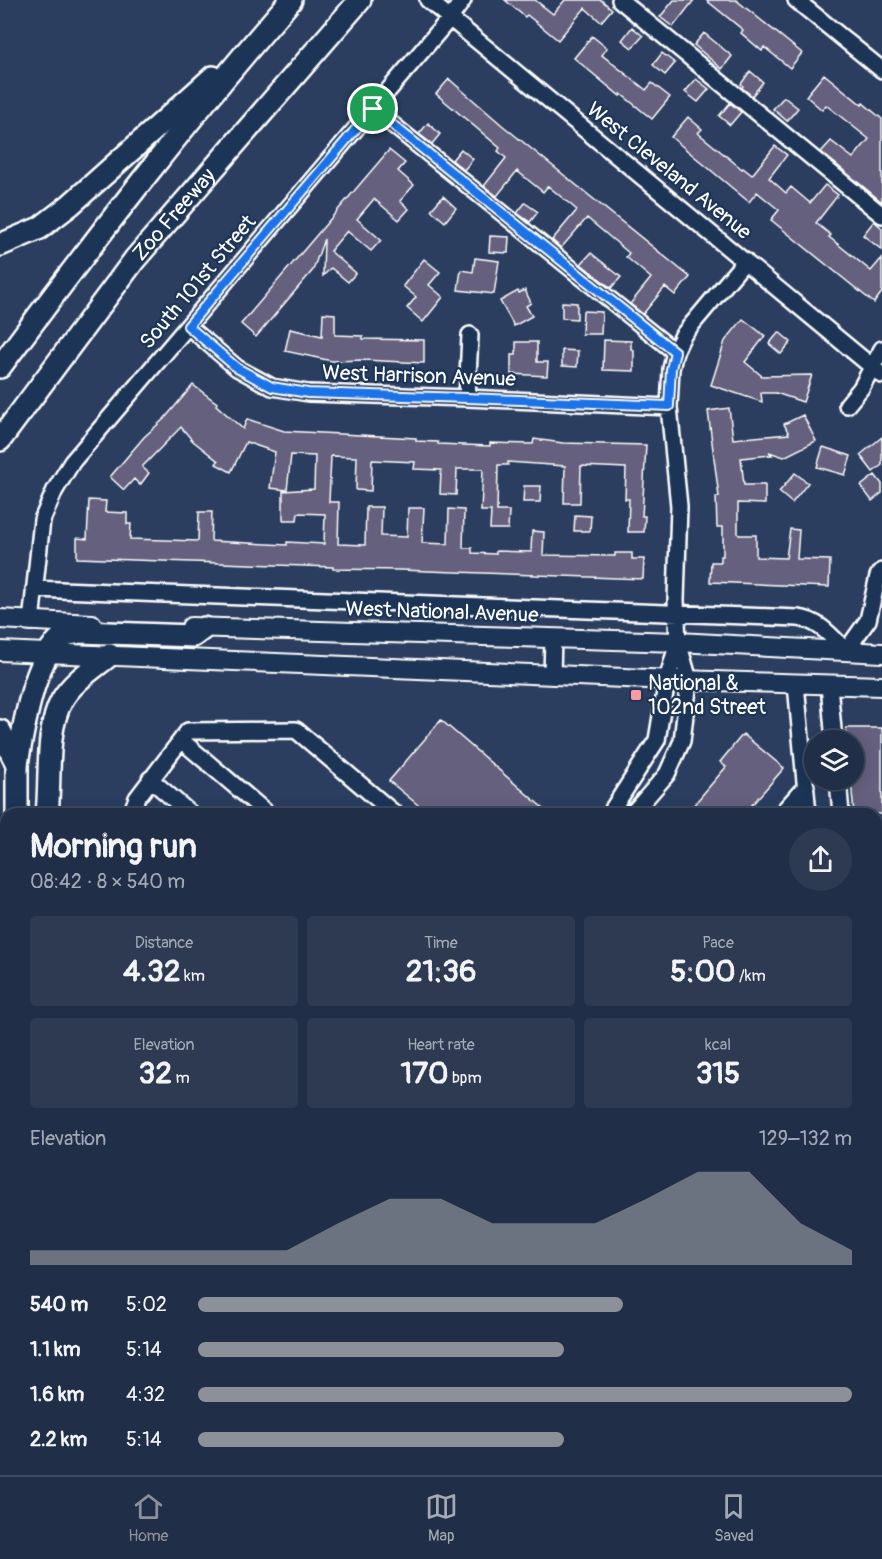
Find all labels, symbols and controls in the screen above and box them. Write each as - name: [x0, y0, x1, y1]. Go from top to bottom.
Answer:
- pin: [347, 83, 398, 134]
- icon: arrive: [356, 92, 389, 125]
- street label: West Cleveland Avenue: [581, 96, 757, 246]
- street label: Zoo Freeway: [126, 162, 221, 266]
- street label: South 101st Street: [134, 209, 262, 355]
- street label: West Harrison Avenue: [322, 359, 517, 393]
- street label: West National Avenue: [345, 595, 540, 629]
- place label: National & 102nd Street: [648, 670, 767, 721]
- marker: National & 102nd Street: [629, 688, 643, 702]
- map controls: [804, 730, 864, 790]
- button: layers: [804, 730, 864, 790]
- text: Morning run: [30, 826, 197, 867]
- button: share: [789, 828, 852, 891]
- text: 08:42 · 8 × 540 m: [30, 869, 185, 894]
- text: Distance: [135, 933, 193, 953]
- text: Time: [424, 933, 458, 953]
- text: Pace: [702, 933, 734, 953]
- text: 4.32: [123, 953, 181, 990]
- text: 21:36: [406, 953, 476, 990]
- text: 5:00: [670, 953, 736, 990]
- text: km: [181, 966, 205, 986]
- text: /km: [736, 966, 766, 986]
- text: Elevation: [134, 1035, 194, 1055]
- text: Heart rate: [407, 1035, 475, 1055]
- text: kcal: [705, 1035, 731, 1055]
- text: 32: [138, 1055, 172, 1092]
- text: 170: [400, 1055, 449, 1092]
- text: 315: [696, 1055, 740, 1092]
- text: m: [172, 1068, 190, 1088]
- text: bpm: [449, 1068, 482, 1088]
- text: Elevation: [30, 1126, 106, 1151]
- text: 129–132 m: [759, 1126, 852, 1151]
- text: 540 m: [30, 1292, 88, 1317]
- text: 5:02: [126, 1292, 167, 1317]
- text: 1.1 km: [30, 1337, 80, 1362]
- text: 5:14: [126, 1337, 162, 1362]
- text: 1.6 km: [30, 1382, 84, 1407]
- text: 4:32: [126, 1382, 165, 1407]
- text: 2.2 km: [30, 1427, 87, 1452]
- text: 5:14: [126, 1427, 162, 1452]
- tab: Home: [128, 1490, 169, 1546]
- tab: Map: [425, 1490, 458, 1546]
- tab: Saved: [714, 1490, 754, 1546]

